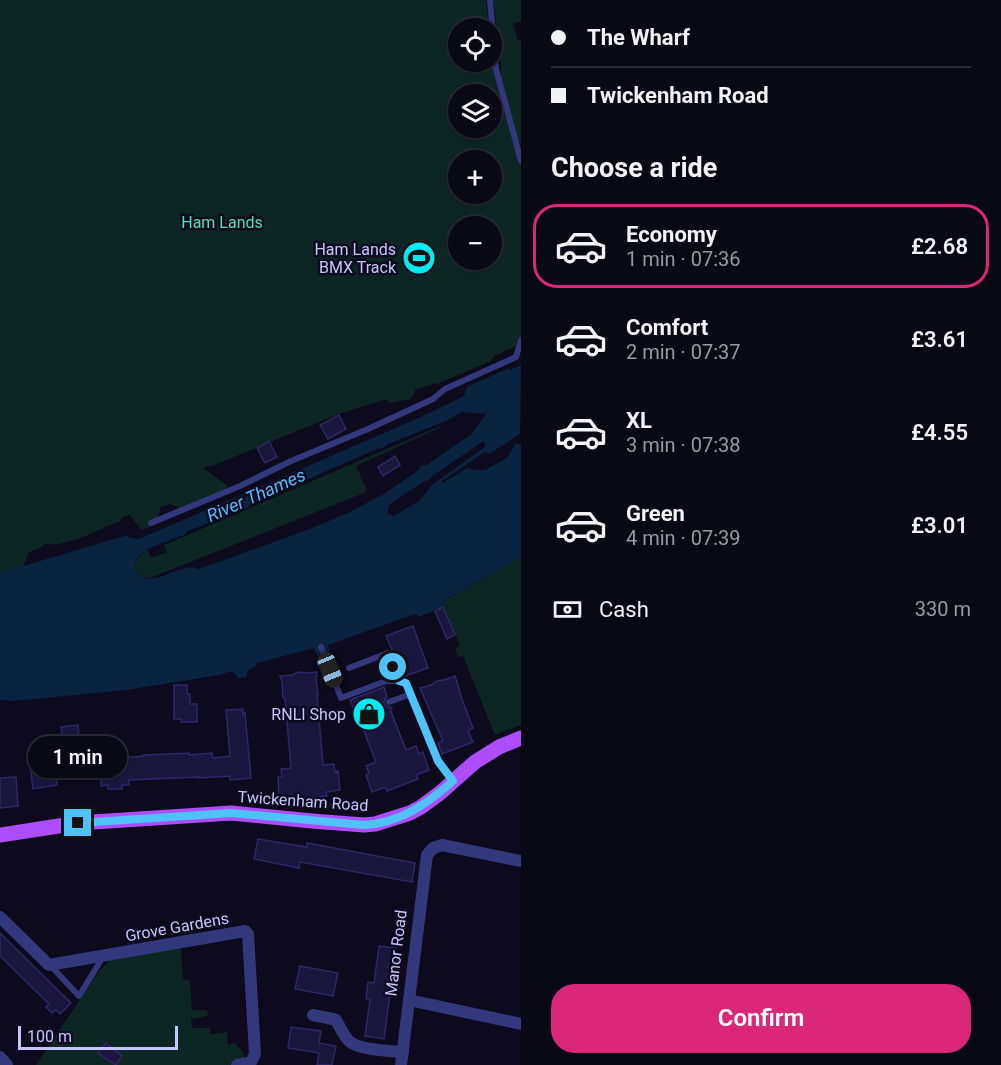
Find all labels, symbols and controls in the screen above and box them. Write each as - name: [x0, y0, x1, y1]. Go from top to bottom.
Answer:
- map controls: [448, 18, 502, 270]
- button: locate: [448, 18, 502, 72]
- text: The Wharf: [587, 25, 690, 50]
- text: Twickenham Road: [587, 83, 769, 108]
- button: layers: [448, 84, 502, 138]
- button: +: [448, 150, 502, 204]
- text: Choose a ride: [551, 152, 717, 184]
- park label: Ham Lands: [181, 213, 263, 232]
- button: −: [448, 216, 502, 270]
- icon: car: [554, 219, 608, 273]
- text: Economy: [626, 222, 717, 247]
- text: £2.68: [911, 234, 968, 259]
- place label: Ham Lands BMX Track: [314, 240, 397, 277]
- sports icon: Ham Lands BMX Track: [401, 240, 437, 276]
- text: 1 min · 07:36: [626, 247, 741, 271]
- icon: car: [554, 312, 608, 366]
- text: Comfort: [626, 315, 708, 340]
- text: £3.61: [911, 327, 968, 352]
- text: 2 min · 07:37: [626, 340, 741, 364]
- icon: car: [554, 405, 608, 459]
- text: XL: [626, 408, 652, 433]
- text: £4.55: [911, 420, 968, 445]
- text: 3 min · 07:38: [626, 433, 741, 457]
- water label: River Thames: [203, 464, 309, 526]
- icon: car: [554, 498, 608, 552]
- text: Green: [626, 501, 685, 526]
- text: £3.01: [911, 513, 968, 538]
- text: 4 min · 07:39: [626, 526, 741, 550]
- icon: cash: [551, 593, 584, 626]
- text: Cash: [599, 597, 649, 622]
- text: 330 m: [915, 597, 971, 621]
- car: [315, 650, 345, 690]
- route start: [379, 653, 406, 680]
- shop icon: RNLI Shop: [351, 696, 387, 732]
- place label: RNLI Shop: [271, 705, 346, 724]
- callout: 1 min: [28, 736, 128, 778]
- text: 1 min: [52, 745, 103, 769]
- street label: Twickenham Road: [237, 787, 369, 815]
- route end: [64, 809, 91, 836]
- street label: Grove Gardens: [124, 909, 230, 945]
- street label: Manor Road: [381, 909, 411, 997]
- button: Confirm: [551, 984, 971, 1053]
- scale bar: [18, 1023, 178, 1050]
- text: 100 m: [27, 1027, 72, 1046]

